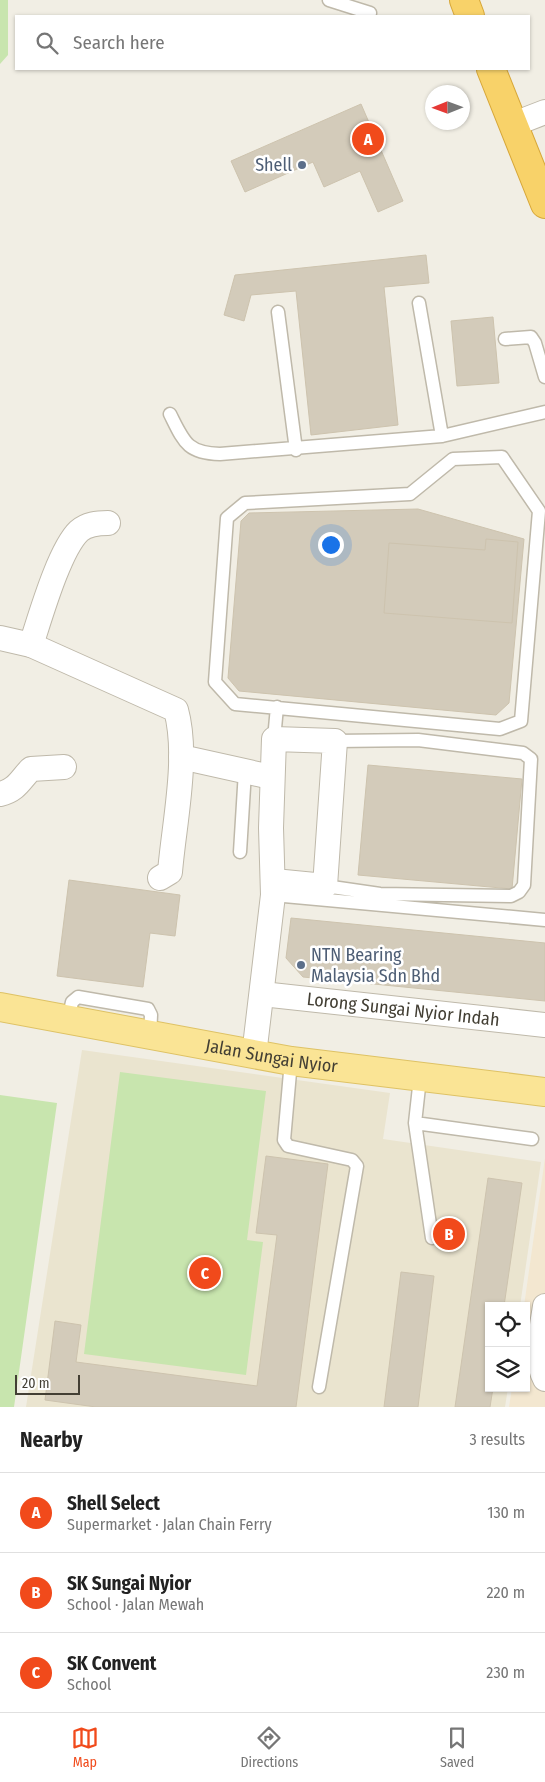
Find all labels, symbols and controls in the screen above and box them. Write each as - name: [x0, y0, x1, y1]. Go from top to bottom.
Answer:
- search box: [15, 15, 530, 70]
- icon: search: [33, 29, 61, 57]
- text: Search here: [73, 31, 165, 54]
- north arrow: [425, 85, 470, 130]
- pin: A: [352, 120, 384, 158]
- place label: Shell: [255, 154, 292, 176]
- marker: Shell: [296, 159, 308, 171]
- your location: [318, 532, 344, 558]
- place label: NTN Bearing Malaysia Sdn Bhd: [311, 944, 440, 987]
- marker: NTN Bearing Malaysia Sdn Bhd: [295, 959, 307, 971]
- street label: Lorong Sungai Nyior Indah: [306, 988, 501, 1031]
- street label: Jalan Sungai Nyior: [204, 1034, 340, 1078]
- pin: B: [433, 1215, 465, 1253]
- pin: C: [189, 1254, 221, 1292]
- map controls: [485, 1302, 530, 1392]
- button: locate: [485, 1302, 530, 1347]
- button: layers: [485, 1347, 530, 1392]
- scale bar: [15, 1372, 80, 1395]
- text: 20 m: [22, 1375, 50, 1392]
- text: Nearby: [20, 1427, 82, 1453]
- text: 3 results: [469, 1430, 525, 1449]
- text: Shell Select: [67, 1492, 160, 1515]
- text: A: [32, 1503, 40, 1522]
- text: 130 m: [487, 1503, 525, 1522]
- text: Supermarket · Jalan Chain Ferry: [67, 1515, 272, 1534]
- text: SK Sungai Nyior: [67, 1572, 191, 1595]
- text: B: [32, 1583, 40, 1602]
- text: 220 m: [486, 1583, 525, 1602]
- text: School · Jalan Mewah: [67, 1595, 204, 1614]
- text: SK Convent: [67, 1652, 156, 1675]
- text: C: [32, 1663, 40, 1682]
- text: 230 m: [486, 1663, 525, 1682]
- text: School: [67, 1675, 111, 1694]
- tab: Map: [71, 1724, 99, 1771]
- tab: Directions: [240, 1724, 298, 1771]
- tab: Saved: [440, 1724, 474, 1771]

